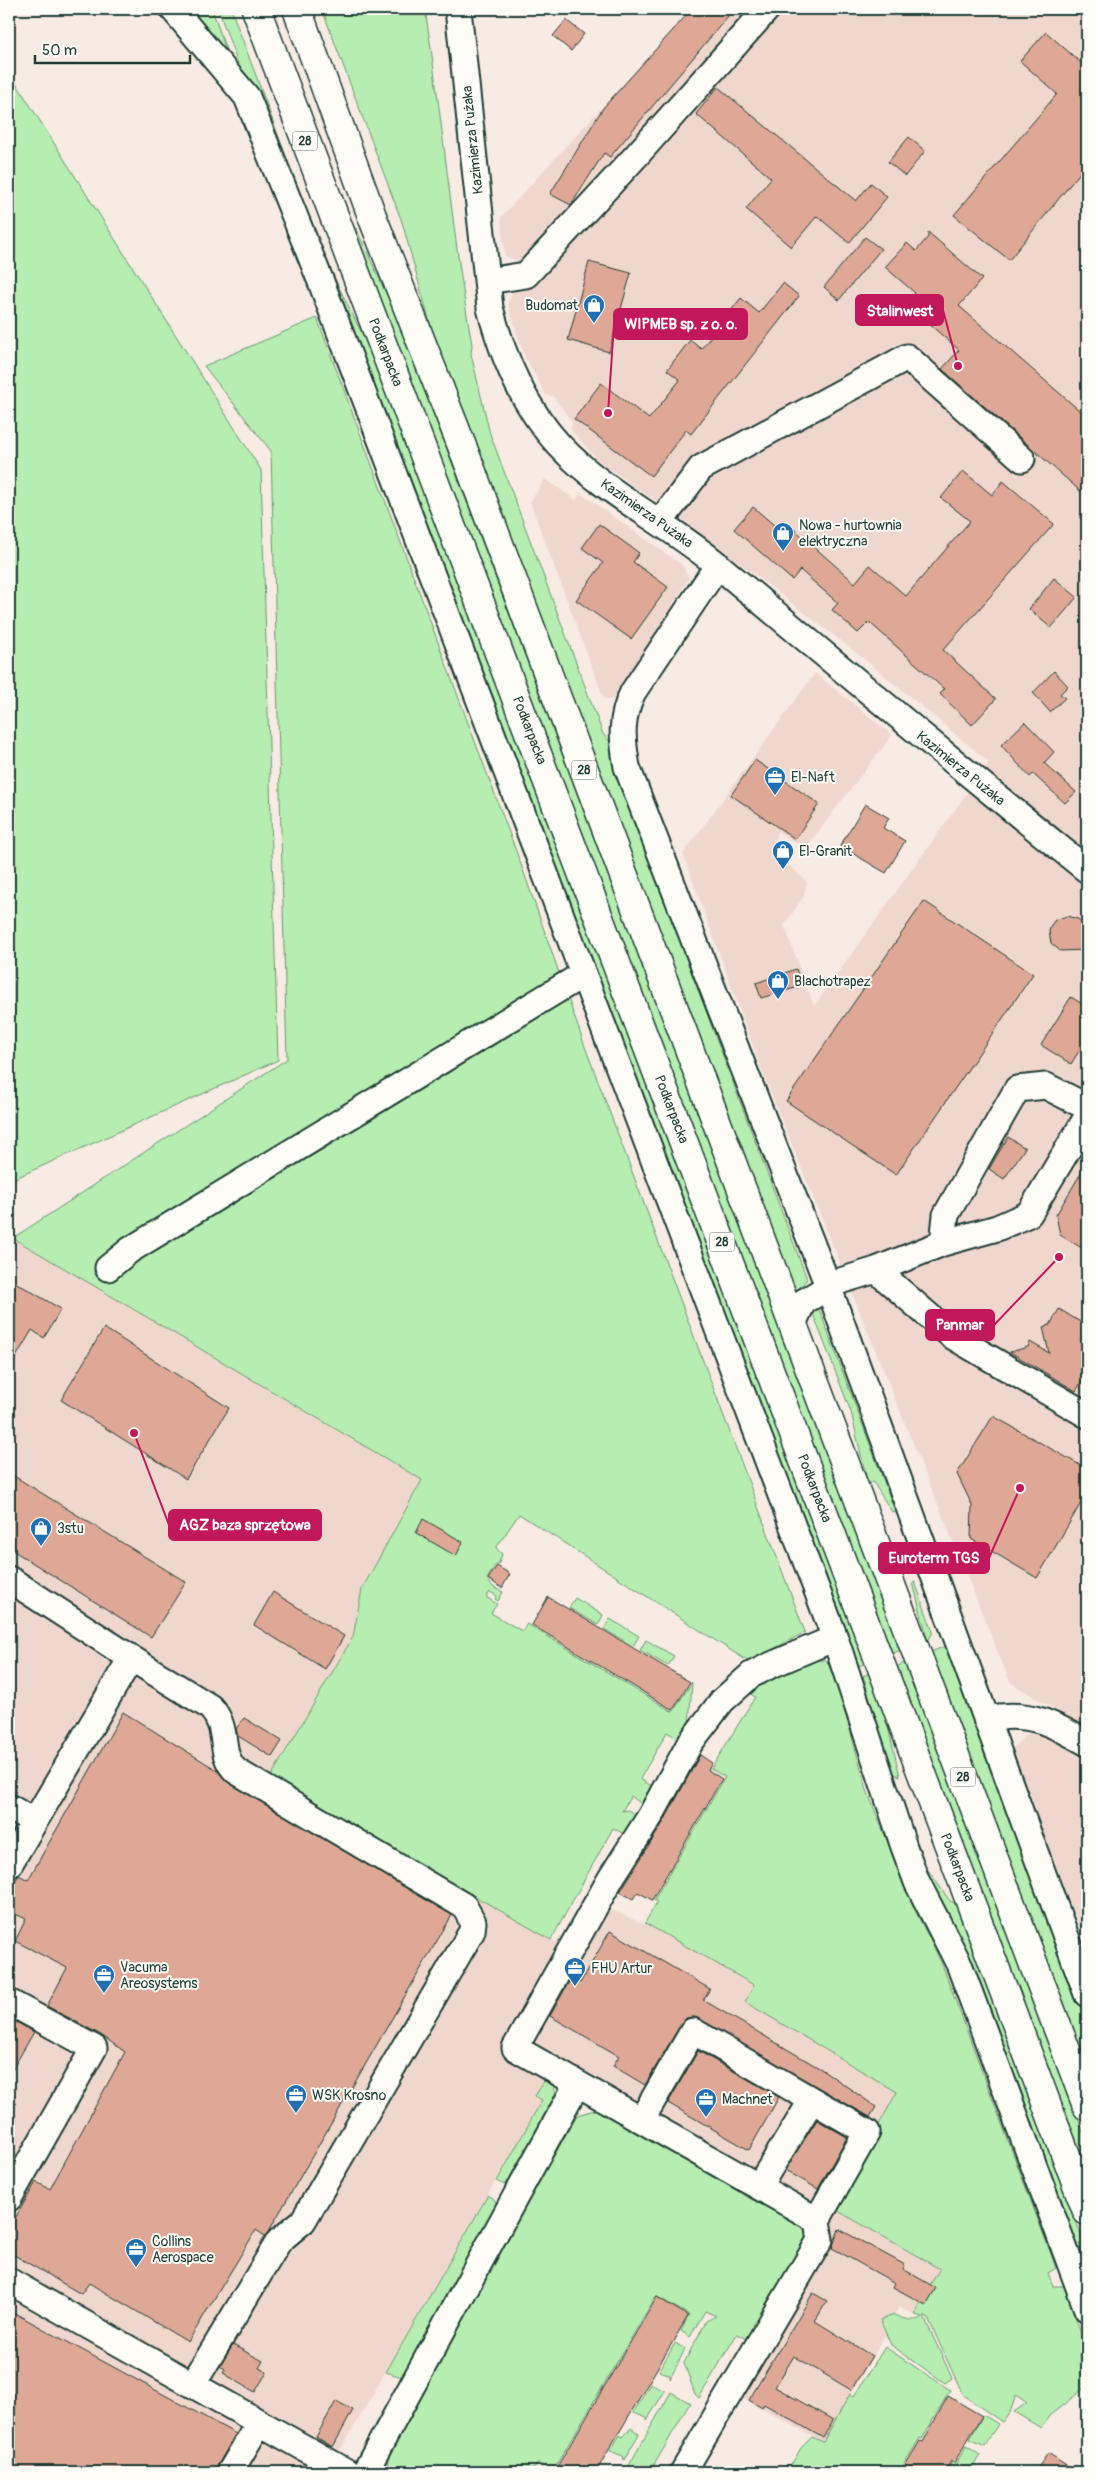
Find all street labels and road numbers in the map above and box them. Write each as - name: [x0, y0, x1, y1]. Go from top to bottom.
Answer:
- street label: Kazimierza Pużaka: [458, 85, 487, 195]
- road number: 28: [292, 132, 318, 150]
- street label: Podkarpacka: [365, 316, 406, 389]
- street label: Kazimierza Pużaka: [597, 475, 696, 552]
- street label: Podkarpacka: [509, 694, 550, 767]
- street label: Kazimierza Pużaka: [913, 727, 1008, 809]
- road number: 28: [572, 760, 596, 780]
- street label: Podkarpacka: [651, 1073, 692, 1146]
- road number: 28: [710, 1232, 734, 1252]
- street label: Podkarpacka: [794, 1452, 835, 1525]
- road number: 28: [950, 1768, 976, 1786]
- street label: Podkarpacka: [937, 1831, 978, 1904]

